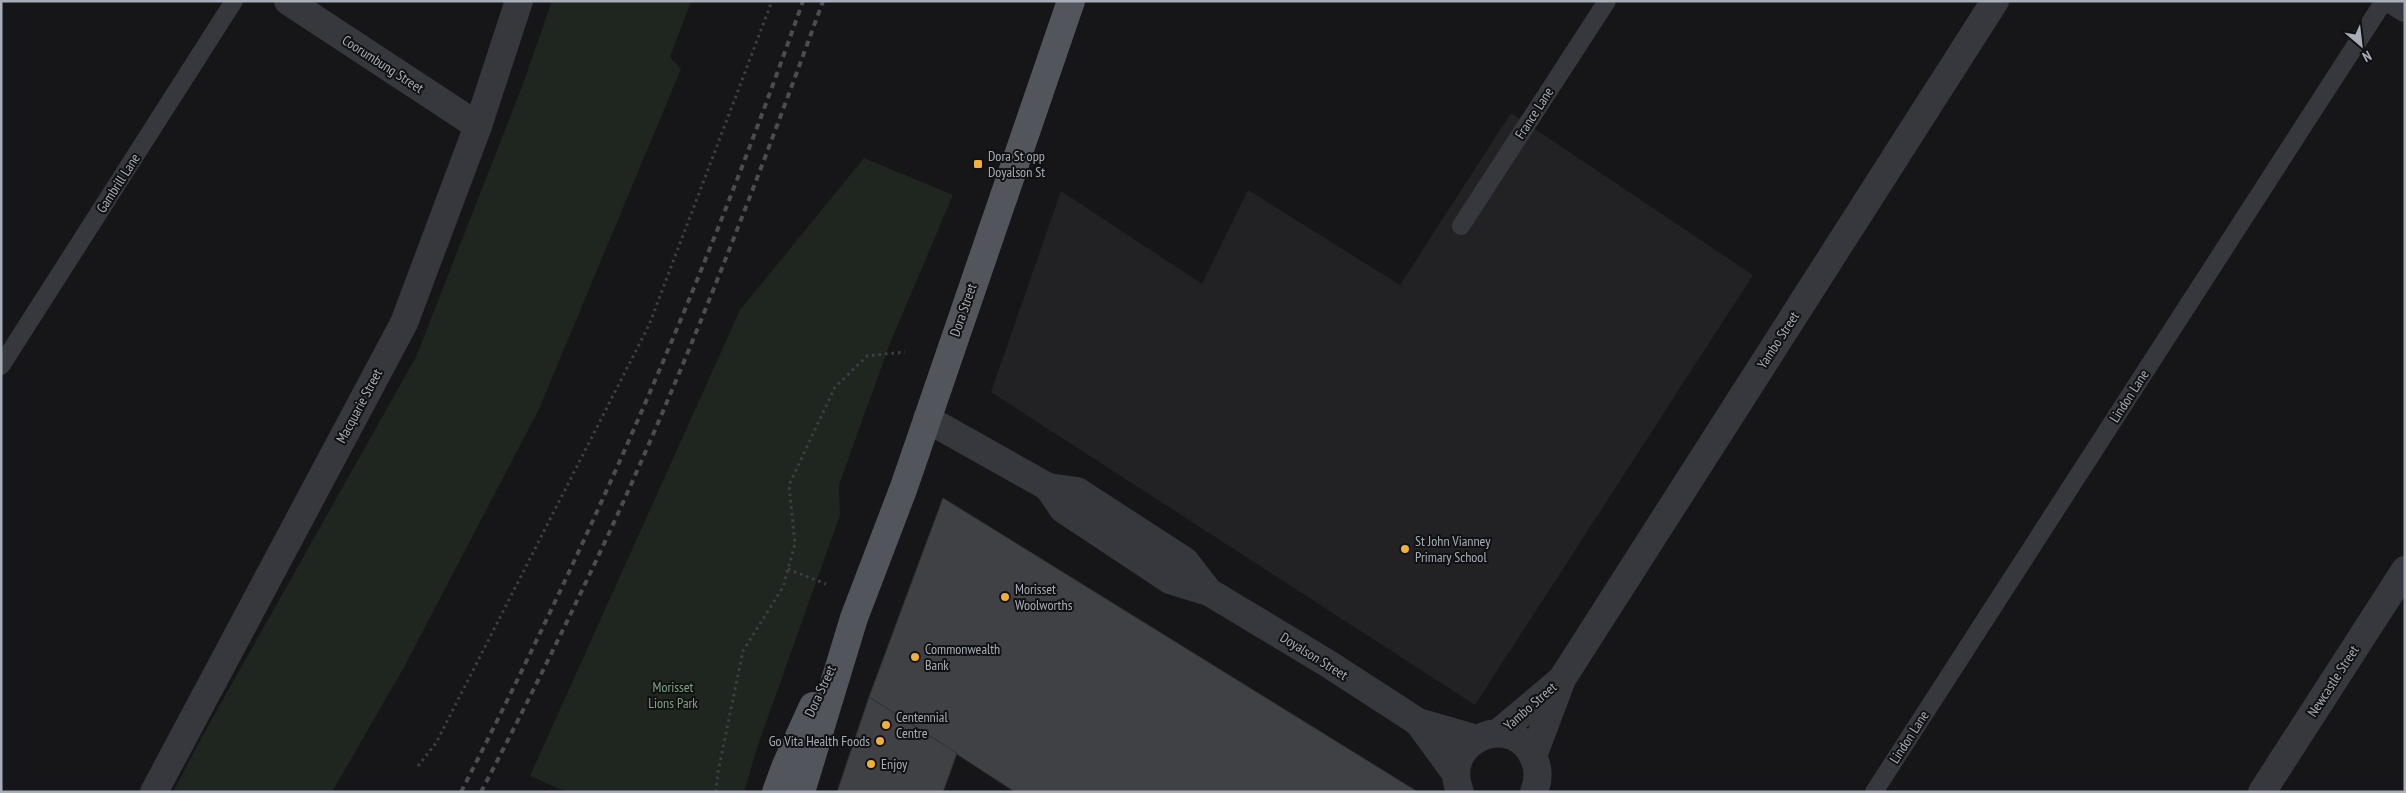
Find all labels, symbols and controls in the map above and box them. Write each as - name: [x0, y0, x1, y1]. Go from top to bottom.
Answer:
- north arrow: [2336, 20, 2386, 70]
- street label: Coorumbung Street: [339, 31, 427, 97]
- text: N: [2360, 47, 2375, 66]
- street label: France Lane: [1511, 84, 1557, 142]
- place label: Dora St opp Doyalson St: [988, 147, 1045, 181]
- street label: Gambrill Lane: [92, 150, 144, 216]
- marker: Dora St opp Doyalson St: [972, 158, 984, 170]
- street label: Dora Street: [946, 281, 980, 339]
- street label: Yambo Street: [1753, 308, 1803, 372]
- street label: Macquarie Street: [332, 366, 386, 446]
- street label: Lindon Lane: [2105, 366, 2153, 426]
- place label: St John Vianney Primary School: [1415, 532, 1491, 566]
- marker: St John Vianney Primary School: [1399, 543, 1411, 555]
- place label: Morisset Woolworths: [1015, 580, 1073, 614]
- marker: Morisset Woolworths: [999, 591, 1011, 603]
- street label: Doyalson Street: [1277, 628, 1351, 684]
- place label: Commonwealth Bank: [925, 640, 1000, 674]
- street label: Newcastle Street: [2303, 642, 2363, 720]
- marker: Commonwealth Bank: [909, 651, 921, 663]
- street label: Dora Street: [800, 662, 840, 720]
- park label: Morisset Lions Park: [648, 678, 698, 712]
- street label: Yambo Street: [1500, 678, 1560, 734]
- street label: Lindon Lane: [1885, 707, 1933, 767]
- place label: Centennial Centre: [896, 708, 948, 742]
- marker: Centennial Centre: [880, 719, 892, 731]
- place label: Go Vita Health Foods: [769, 732, 870, 750]
- marker: Go Vita Health Foods: [874, 735, 886, 747]
- place label: Enjoy: [881, 755, 908, 773]
- marker: Enjoy: [865, 758, 877, 770]

